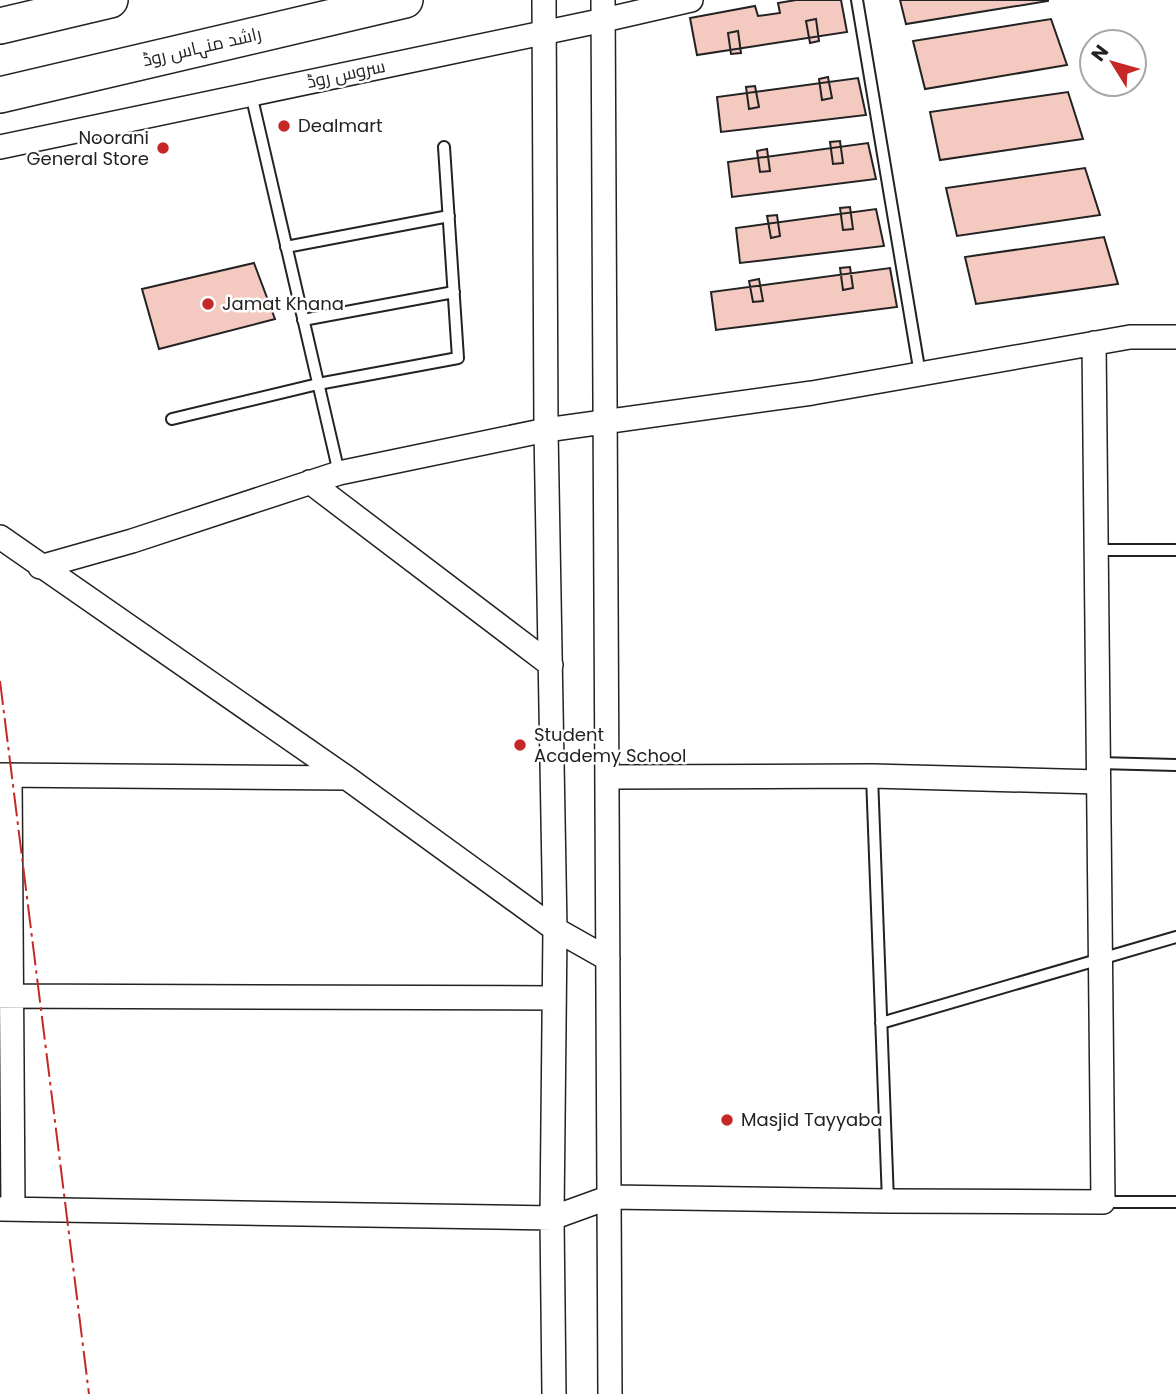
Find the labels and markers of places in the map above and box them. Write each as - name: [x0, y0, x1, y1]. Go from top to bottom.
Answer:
- place label: Dealmart: [298, 113, 382, 138]
- marker: Dealmart: [276, 118, 292, 134]
- place label: Noorani General Store: [27, 125, 149, 171]
- marker: Noorani General Store: [155, 140, 171, 156]
- place label: Jamat Khana: [222, 291, 344, 316]
- marker: Jamat Khana: [200, 296, 216, 312]
- place label: Student Academy School: [534, 722, 687, 768]
- marker: Student Academy School: [512, 737, 528, 753]
- place label: Masjid Tayyaba: [741, 1107, 883, 1132]
- marker: Masjid Tayyaba: [719, 1112, 735, 1128]

